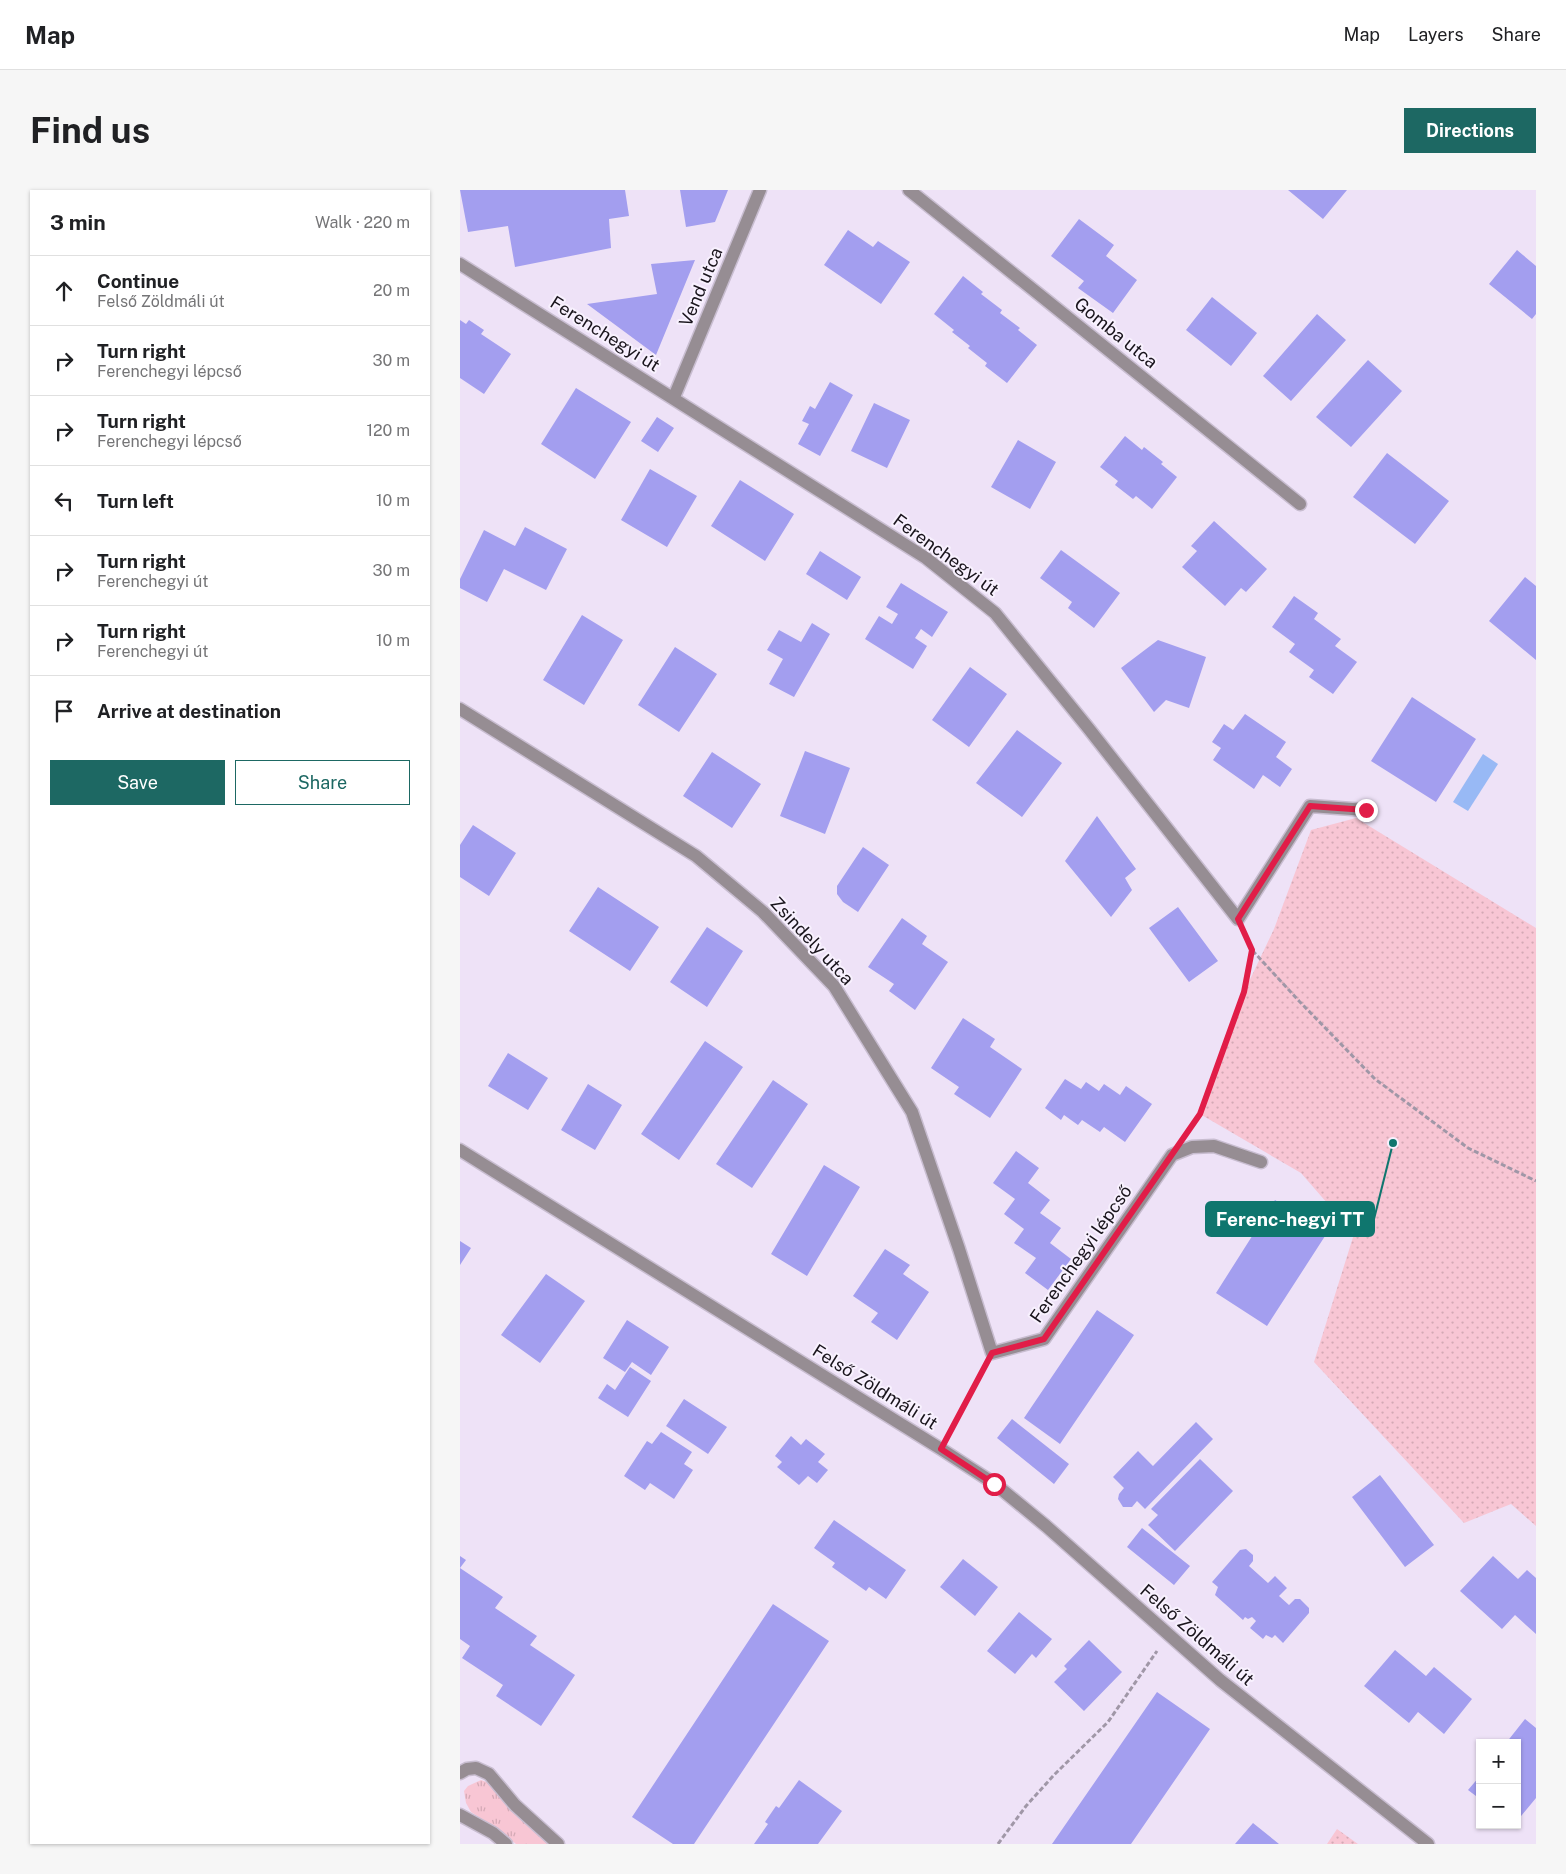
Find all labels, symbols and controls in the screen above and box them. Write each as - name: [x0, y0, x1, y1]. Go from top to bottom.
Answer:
- text: Map: [25, 21, 75, 49]
- text: Map: [1344, 24, 1380, 45]
- text: Layers: [1408, 24, 1464, 45]
- text: Share: [1492, 24, 1541, 45]
- button: Directions: [1404, 108, 1536, 153]
- text: Find us: [30, 110, 150, 151]
- text: 3 min: [50, 210, 106, 235]
- text: Walk · 220 m: [315, 213, 410, 232]
- street label: Vend utca: [675, 244, 727, 329]
- text: Continue: [97, 270, 179, 292]
- icon: ahead: [50, 277, 78, 305]
- text: 20 m: [373, 281, 410, 300]
- street label: Ferenchegyi út: [547, 291, 664, 376]
- text: Felső Zöldmáli út: [97, 292, 225, 311]
- street label: Gomba utca: [1071, 293, 1162, 372]
- text: Turn right: [97, 340, 186, 362]
- icon: right: [50, 347, 78, 375]
- text: 30 m: [373, 351, 410, 370]
- text: Ferenchegyi lépcső: [97, 362, 242, 381]
- text: Turn right: [97, 410, 186, 432]
- icon: right: [50, 417, 78, 445]
- text: 120 m: [366, 421, 410, 440]
- text: Ferenchegyi lépcső: [97, 432, 242, 451]
- icon: left: [50, 487, 78, 515]
- text: Turn left: [97, 490, 174, 512]
- text: 10 m: [376, 491, 410, 510]
- street label: Ferenchegyi út: [889, 509, 1003, 600]
- text: Turn right: [97, 550, 186, 572]
- icon: right: [50, 557, 78, 585]
- text: 30 m: [373, 561, 410, 580]
- text: Ferenchegyi út: [97, 572, 208, 591]
- text: Turn right: [97, 620, 186, 642]
- icon: right: [50, 627, 78, 655]
- text: 10 m: [376, 631, 410, 650]
- text: Ferenchegyi út: [97, 642, 208, 661]
- icon: arrive: [50, 697, 78, 725]
- text: Arrive at destination: [97, 700, 281, 722]
- button: Save: [50, 760, 225, 805]
- button: Share: [235, 760, 410, 805]
- route end: [1355, 799, 1378, 822]
- street label: Zsindely utca: [766, 892, 858, 989]
- street label: Ferenchegyi lépcső: [1025, 1181, 1136, 1326]
- callout: Ferenc-hegyi TT: [1206, 1202, 1374, 1236]
- text: Ferenc-hegyi TT: [1216, 1208, 1365, 1230]
- street label: Felső Zöldmáli út: [809, 1340, 942, 1434]
- route start: [983, 1473, 1006, 1496]
- street label: Felső Zöldmáli út: [1136, 1580, 1258, 1690]
- map controls: [1476, 1739, 1521, 1829]
- button: +: [1476, 1739, 1521, 1784]
- button: −: [1476, 1784, 1521, 1829]

